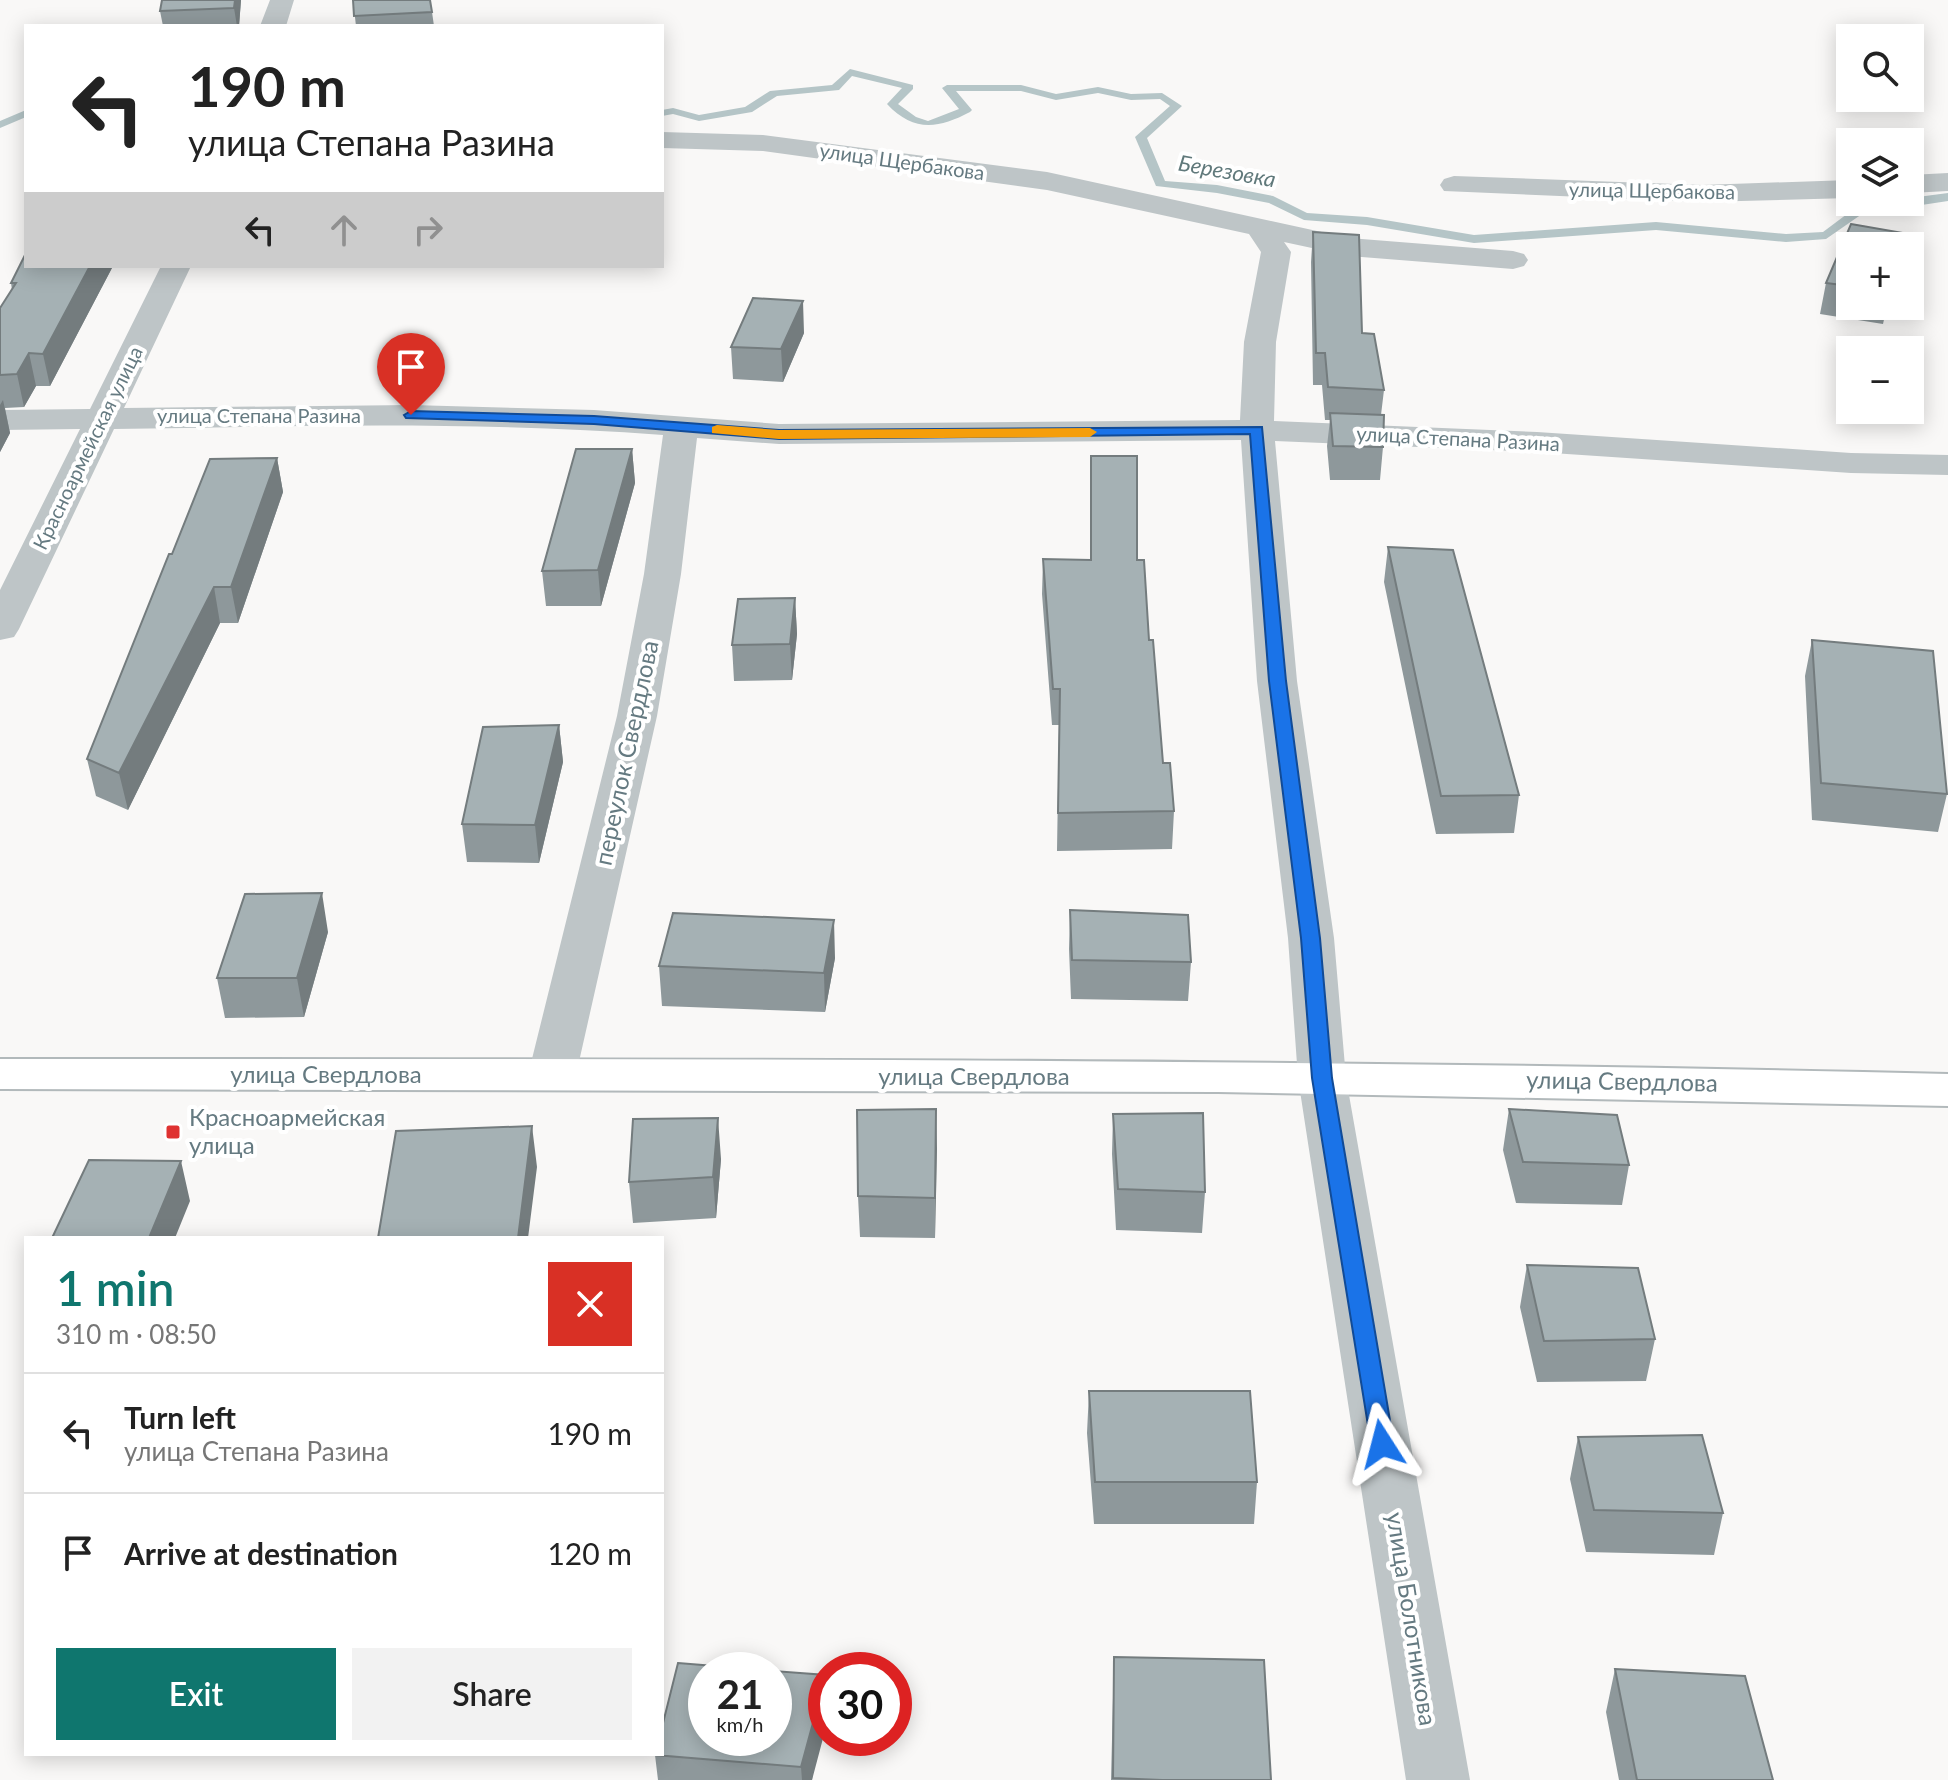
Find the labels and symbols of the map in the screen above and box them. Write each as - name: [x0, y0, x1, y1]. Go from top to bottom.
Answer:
- street label: улица Щербакова: [818, 138, 986, 184]
- water label: Березовка: [1176, 149, 1278, 192]
- street label: улица Щербакова: [1569, 177, 1735, 203]
- pin: [377, 333, 445, 415]
- street label: Красноармейская улица: [27, 342, 147, 553]
- street label: улица Степана Разина: [157, 403, 361, 427]
- street label: улица Степана Разина: [1356, 421, 1560, 455]
- street label: переулок Свердлова: [588, 638, 664, 868]
- street label: улица Свердлова: [230, 1059, 422, 1088]
- street label: улица Свердлова: [878, 1061, 1070, 1090]
- street label: улица Свердлова: [1526, 1064, 1718, 1097]
- place label: Красноармейская улица: [189, 1102, 385, 1159]
- marker: Красноармейская улица: [164, 1123, 182, 1141]
- position arrow: [1340, 1402, 1424, 1486]
- street label: улица Болотникова: [1381, 1510, 1444, 1728]
- speed limit sign: 30: [808, 1652, 912, 1756]

